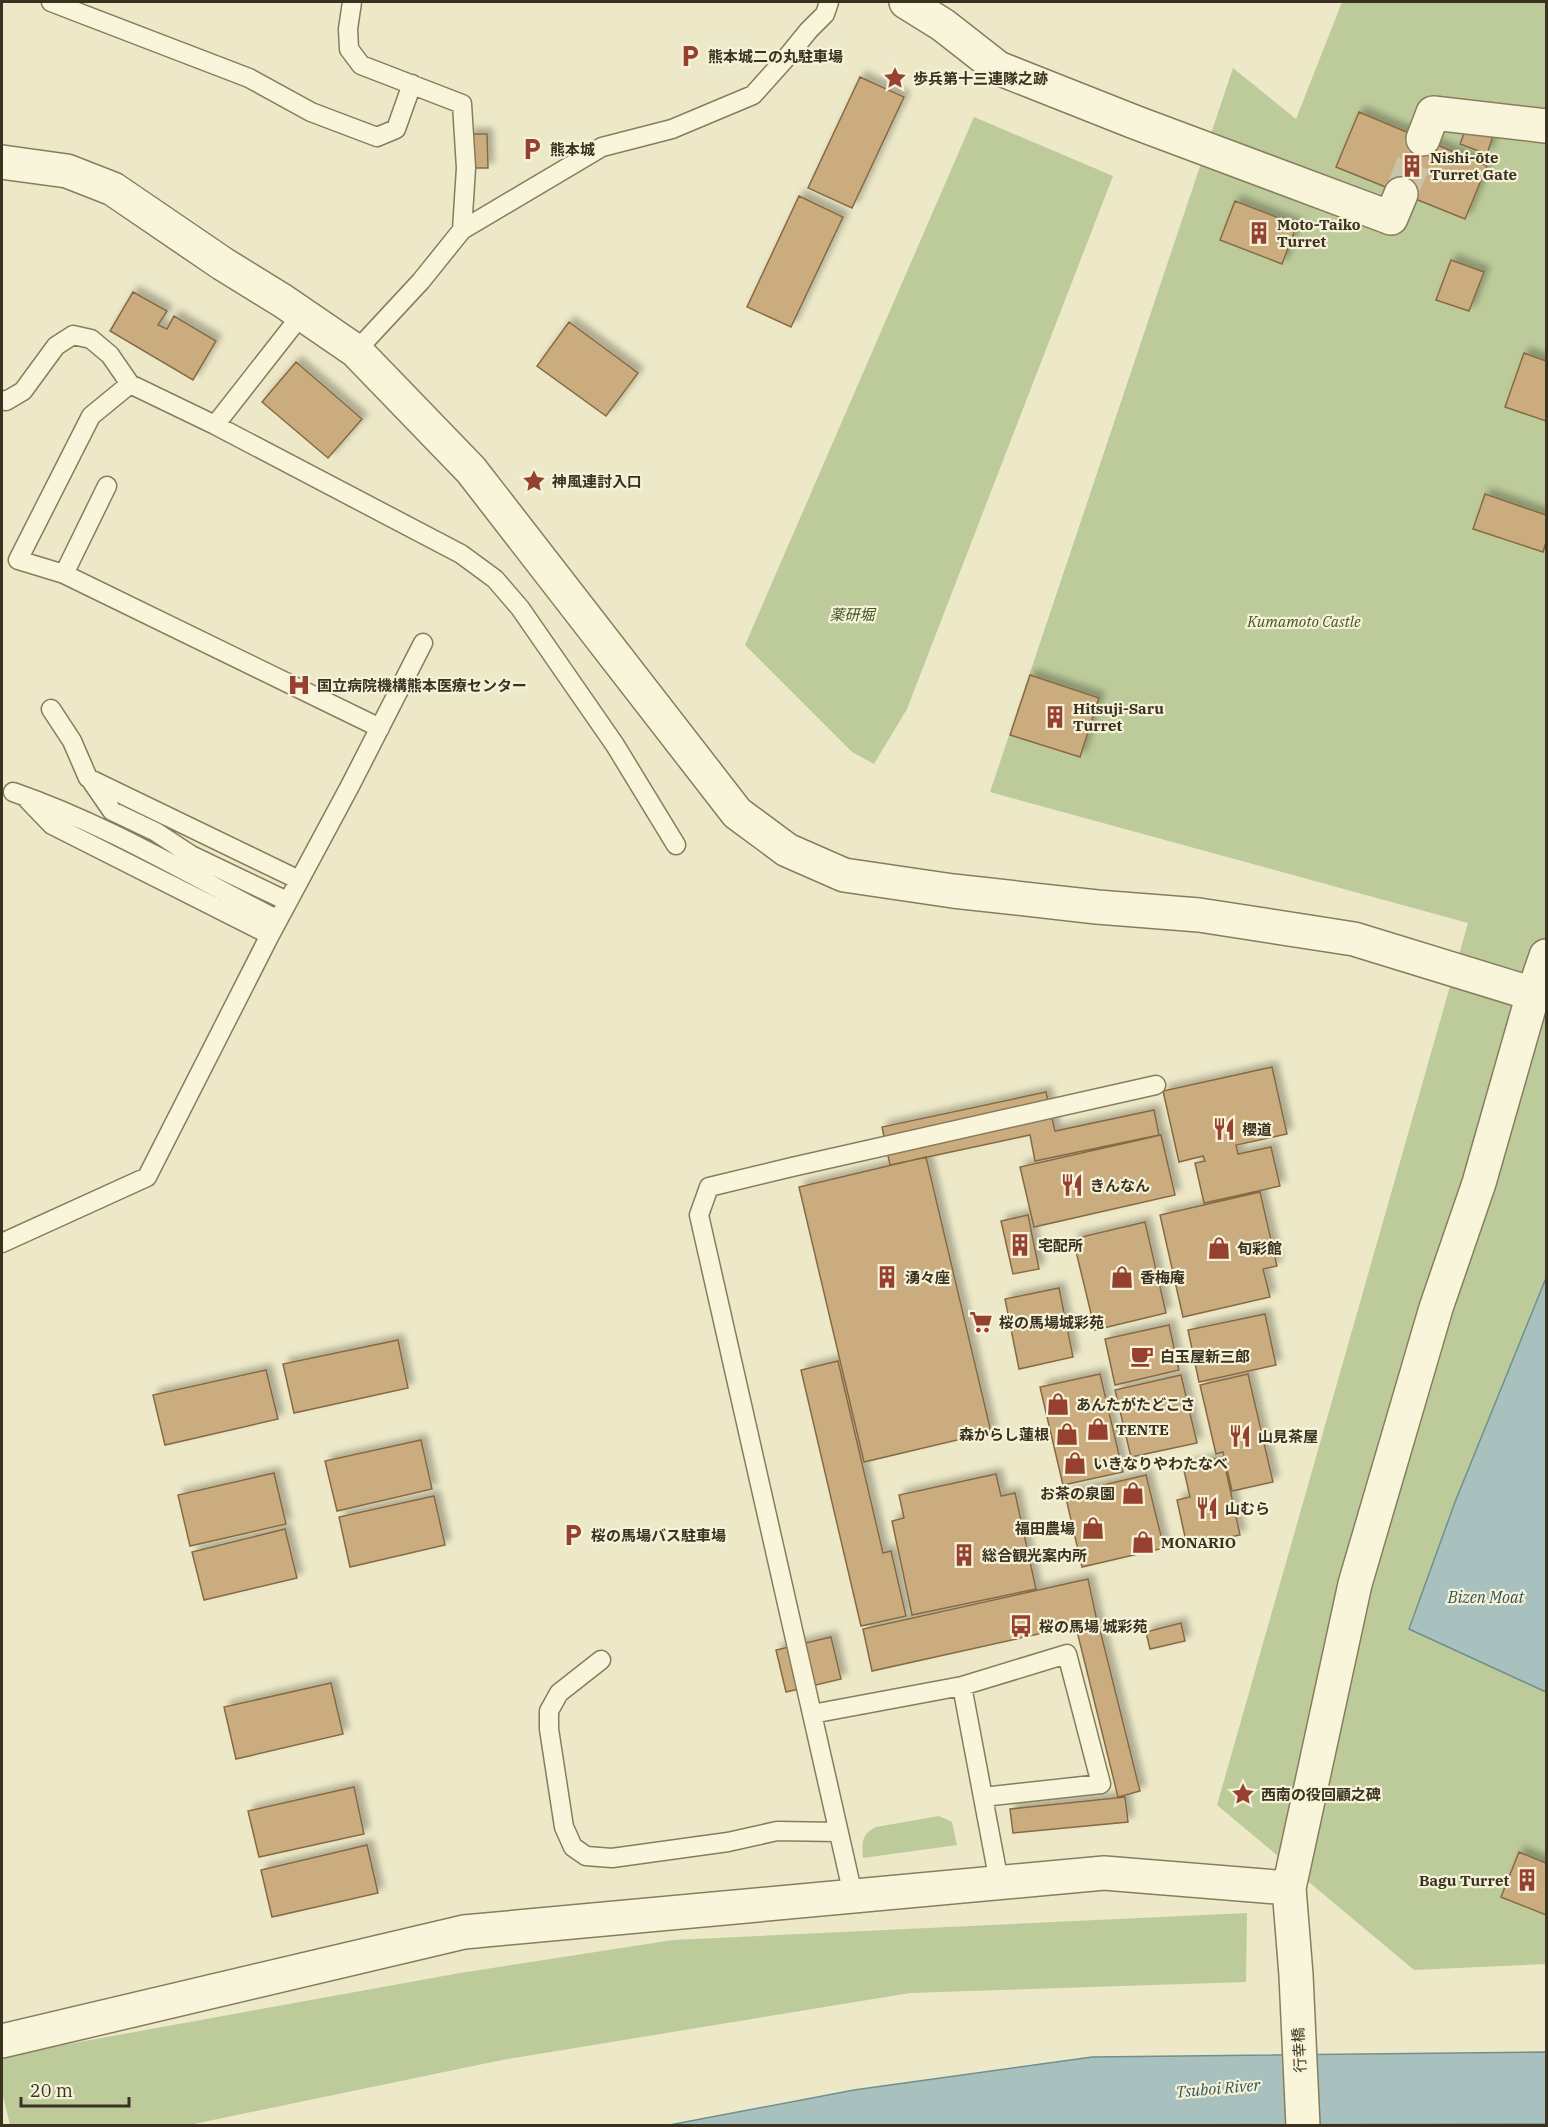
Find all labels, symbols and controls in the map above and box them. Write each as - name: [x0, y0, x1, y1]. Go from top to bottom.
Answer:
- parking icon: 熊本城二の丸駐車場: [677, 43, 703, 69]
- place label: 熊本城二の丸駐車場: [708, 47, 843, 66]
- place icon: 歩兵第十三連隊之跡: [882, 65, 908, 91]
- place label: 歩兵第十三連隊之跡: [913, 69, 1048, 88]
- parking icon: 熊本城: [519, 136, 545, 162]
- place label: 熊本城: [550, 140, 595, 159]
- place label: Nishi-ōte Turret Gate: [1430, 148, 1517, 184]
- building icon: Nishi-ōte Turret Gate: [1399, 153, 1425, 179]
- place label: Moto-Taiko Turret: [1277, 215, 1361, 251]
- building icon: Moto-Taiko Turret: [1246, 220, 1272, 246]
- place icon: 神風連討入口: [521, 468, 547, 494]
- place label: 神風連討入口: [551, 472, 642, 491]
- park label: 薬研堀: [829, 605, 876, 624]
- park label: Kumamoto Castle: [1246, 612, 1361, 631]
- hospital icon: 国立病院機構熊本医療センター: [286, 672, 312, 698]
- place label: 国立病院機構熊本医療センター: [317, 676, 527, 695]
- place label: Hitsuji-Saru Turret: [1073, 699, 1164, 735]
- building icon: Hitsuji-Saru Turret: [1042, 704, 1068, 730]
- restaurant icon: 櫻道: [1211, 1116, 1237, 1142]
- place label: 櫻道: [1242, 1120, 1272, 1139]
- restaurant icon: きんなん: [1059, 1172, 1085, 1198]
- place label: きんなん: [1090, 1176, 1150, 1195]
- building icon: 宅配所: [1007, 1232, 1033, 1258]
- shop icon: 旬彩館: [1206, 1235, 1232, 1261]
- place label: 宅配所: [1038, 1236, 1083, 1255]
- place label: 旬彩館: [1237, 1239, 1282, 1258]
- building icon: 湧々座: [874, 1264, 900, 1290]
- shop icon: 香梅庵: [1109, 1264, 1135, 1290]
- place label: 湧々座: [905, 1268, 950, 1287]
- place label: 香梅庵: [1140, 1268, 1185, 1287]
- supermarket icon: 桜の馬場城彩苑: [968, 1309, 994, 1335]
- place label: 桜の馬場城彩苑: [999, 1313, 1104, 1332]
- cafe icon: 白玉屋新三郎: [1129, 1343, 1155, 1369]
- place label: 白玉屋新三郎: [1160, 1347, 1250, 1366]
- shop icon: あんたがたどこさ: [1045, 1391, 1071, 1417]
- place label: あんたがたどこさ: [1076, 1395, 1196, 1414]
- shop icon: TENTE: [1085, 1416, 1111, 1442]
- place label: TENTE: [1116, 1420, 1169, 1439]
- shop icon: 森からし蓮根: [1054, 1421, 1080, 1447]
- restaurant icon: 山見茶屋: [1227, 1423, 1253, 1449]
- place label: 森からし蓮根: [959, 1425, 1049, 1444]
- place label: 山見茶屋: [1258, 1427, 1318, 1446]
- shop icon: いきなりやわたなべ: [1062, 1450, 1088, 1476]
- place label: いきなりやわたなべ: [1093, 1454, 1228, 1473]
- shop icon: お茶の泉園: [1120, 1480, 1146, 1506]
- place label: お茶の泉園: [1040, 1484, 1115, 1503]
- restaurant icon: 山むら: [1194, 1495, 1220, 1521]
- place label: 山むら: [1225, 1499, 1270, 1518]
- shop icon: 福田農場: [1080, 1515, 1106, 1541]
- place label: 福田農場: [1014, 1519, 1075, 1538]
- parking icon: 桜の馬場バス駐車場: [560, 1522, 586, 1548]
- place label: 桜の馬場バス駐車場: [591, 1526, 726, 1545]
- shop icon: MONARIO: [1130, 1529, 1156, 1555]
- place label: MONARIO: [1161, 1533, 1236, 1552]
- building icon: 総合観光案内所: [951, 1542, 977, 1568]
- place label: 総合観光案内所: [982, 1546, 1087, 1565]
- water label: Bizen Moat: [1447, 1587, 1526, 1607]
- bus stop icon: 桜の馬場 城彩苑: [1008, 1613, 1034, 1639]
- place label: 桜の馬場 城彩苑: [1039, 1617, 1147, 1636]
- place icon: 西南の役回顧之碑: [1230, 1781, 1256, 1807]
- place label: 西南の役回顧之碑: [1261, 1785, 1381, 1804]
- building icon: Bagu Turret: [1514, 1867, 1540, 1893]
- place label: Bagu Turret: [1419, 1871, 1509, 1890]
- street label: 行幸橋: [1288, 2027, 1310, 2073]
- scale bar: [21, 2070, 129, 2108]
- water label: Tsuboi River: [1175, 2074, 1262, 2102]
- text: 20 m: [30, 2079, 73, 2102]

